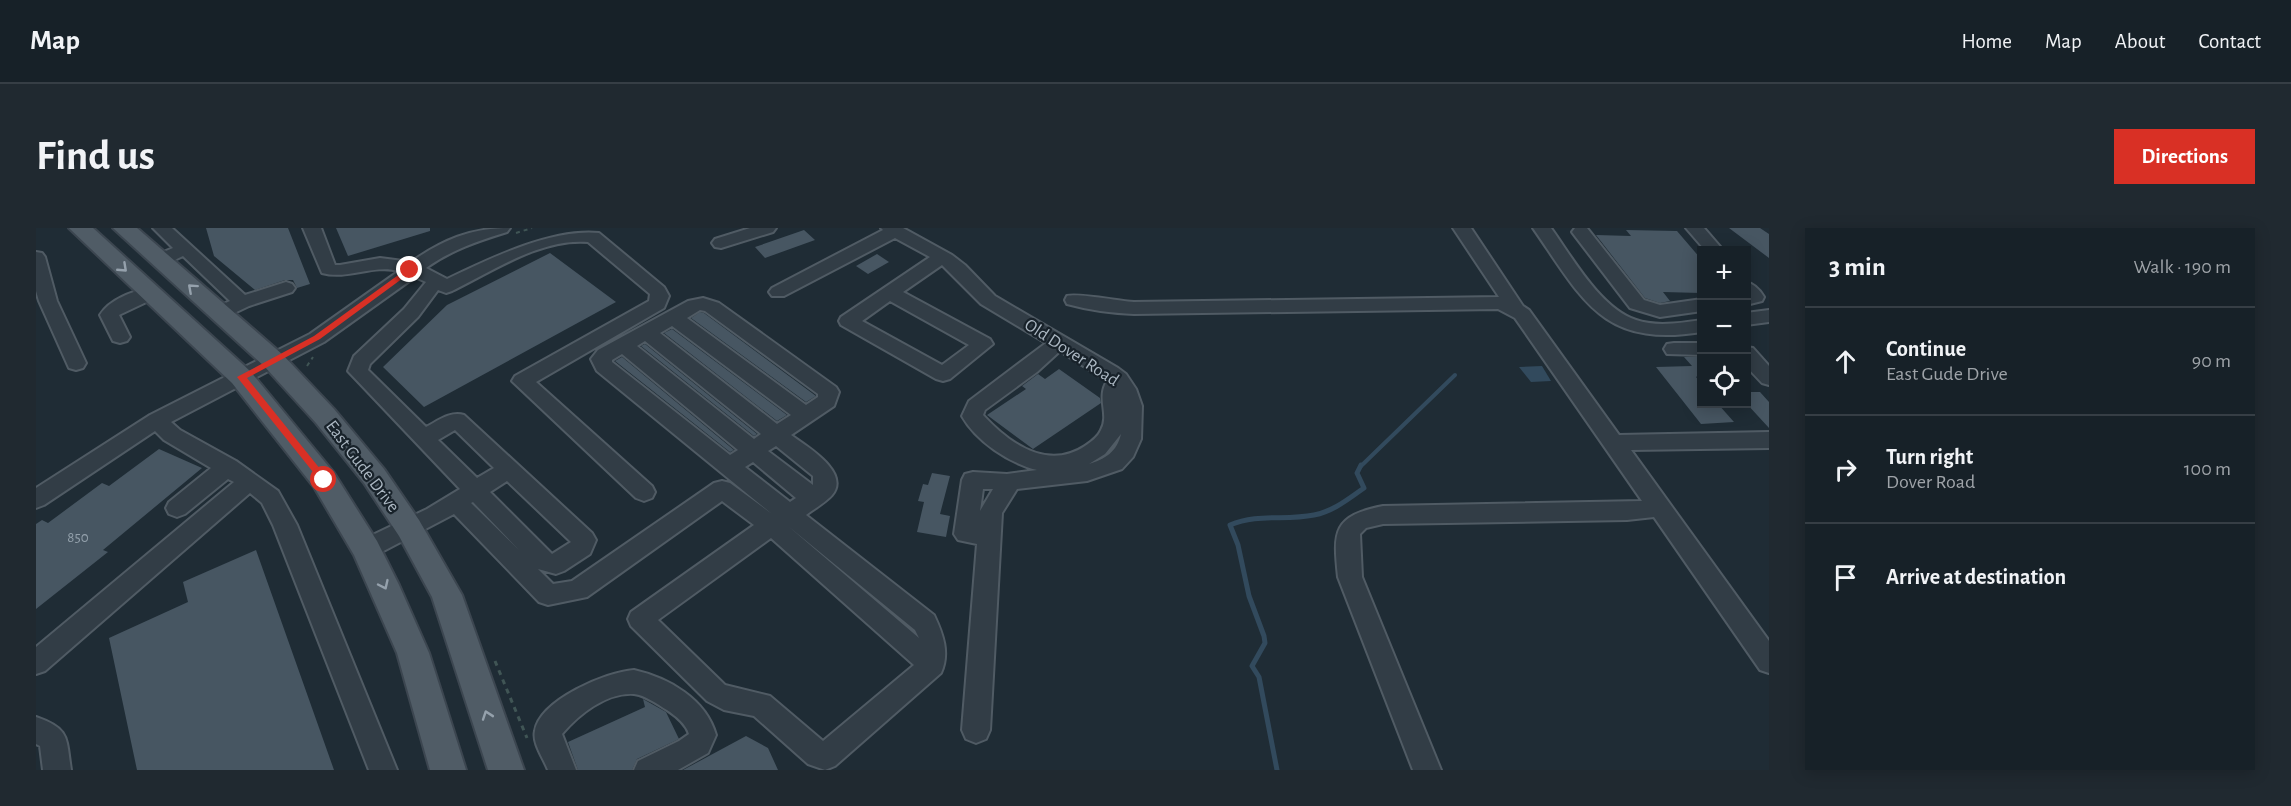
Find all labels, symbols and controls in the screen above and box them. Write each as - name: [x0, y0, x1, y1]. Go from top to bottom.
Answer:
- text: Map: [30, 27, 80, 55]
- text: Home: [1961, 31, 2012, 52]
- text: Map: [2045, 31, 2082, 52]
- text: About: [2115, 31, 2165, 52]
- text: Contact: [2198, 31, 2261, 52]
- button: Directions: [2114, 129, 2255, 184]
- text: Find us: [36, 135, 155, 177]
- map controls: [1697, 246, 1751, 408]
- button: +: [1697, 246, 1751, 300]
- text: 3 min: [1829, 254, 1886, 280]
- route end: [396, 256, 422, 282]
- text: Walk · 190 m: [2134, 257, 2231, 277]
- one-way arrow: [116, 261, 127, 272]
- one-way arrow: [188, 285, 199, 296]
- button: −: [1697, 300, 1751, 354]
- street label: Old Dover Road: [1021, 316, 1122, 390]
- text: Continue: [1886, 338, 1966, 360]
- icon: ahead: [1829, 345, 1862, 378]
- text: 90 m: [2192, 351, 2231, 371]
- button: locate: [1697, 354, 1751, 408]
- text: East Gude Drive: [1886, 364, 2008, 384]
- street label: East Gude Drive: [322, 417, 402, 516]
- text: Turn right: [1886, 446, 1973, 468]
- icon: right: [1829, 453, 1862, 486]
- text: 100 m: [2184, 459, 2231, 479]
- route start: [310, 466, 336, 492]
- text: Dover Road: [1886, 472, 1975, 492]
- house number: 850: [67, 530, 89, 545]
- icon: arrive: [1829, 561, 1862, 594]
- text: Arrive at destination: [1886, 566, 2066, 588]
- one-way arrow: [377, 579, 389, 590]
- one-way arrow: [482, 710, 495, 721]

